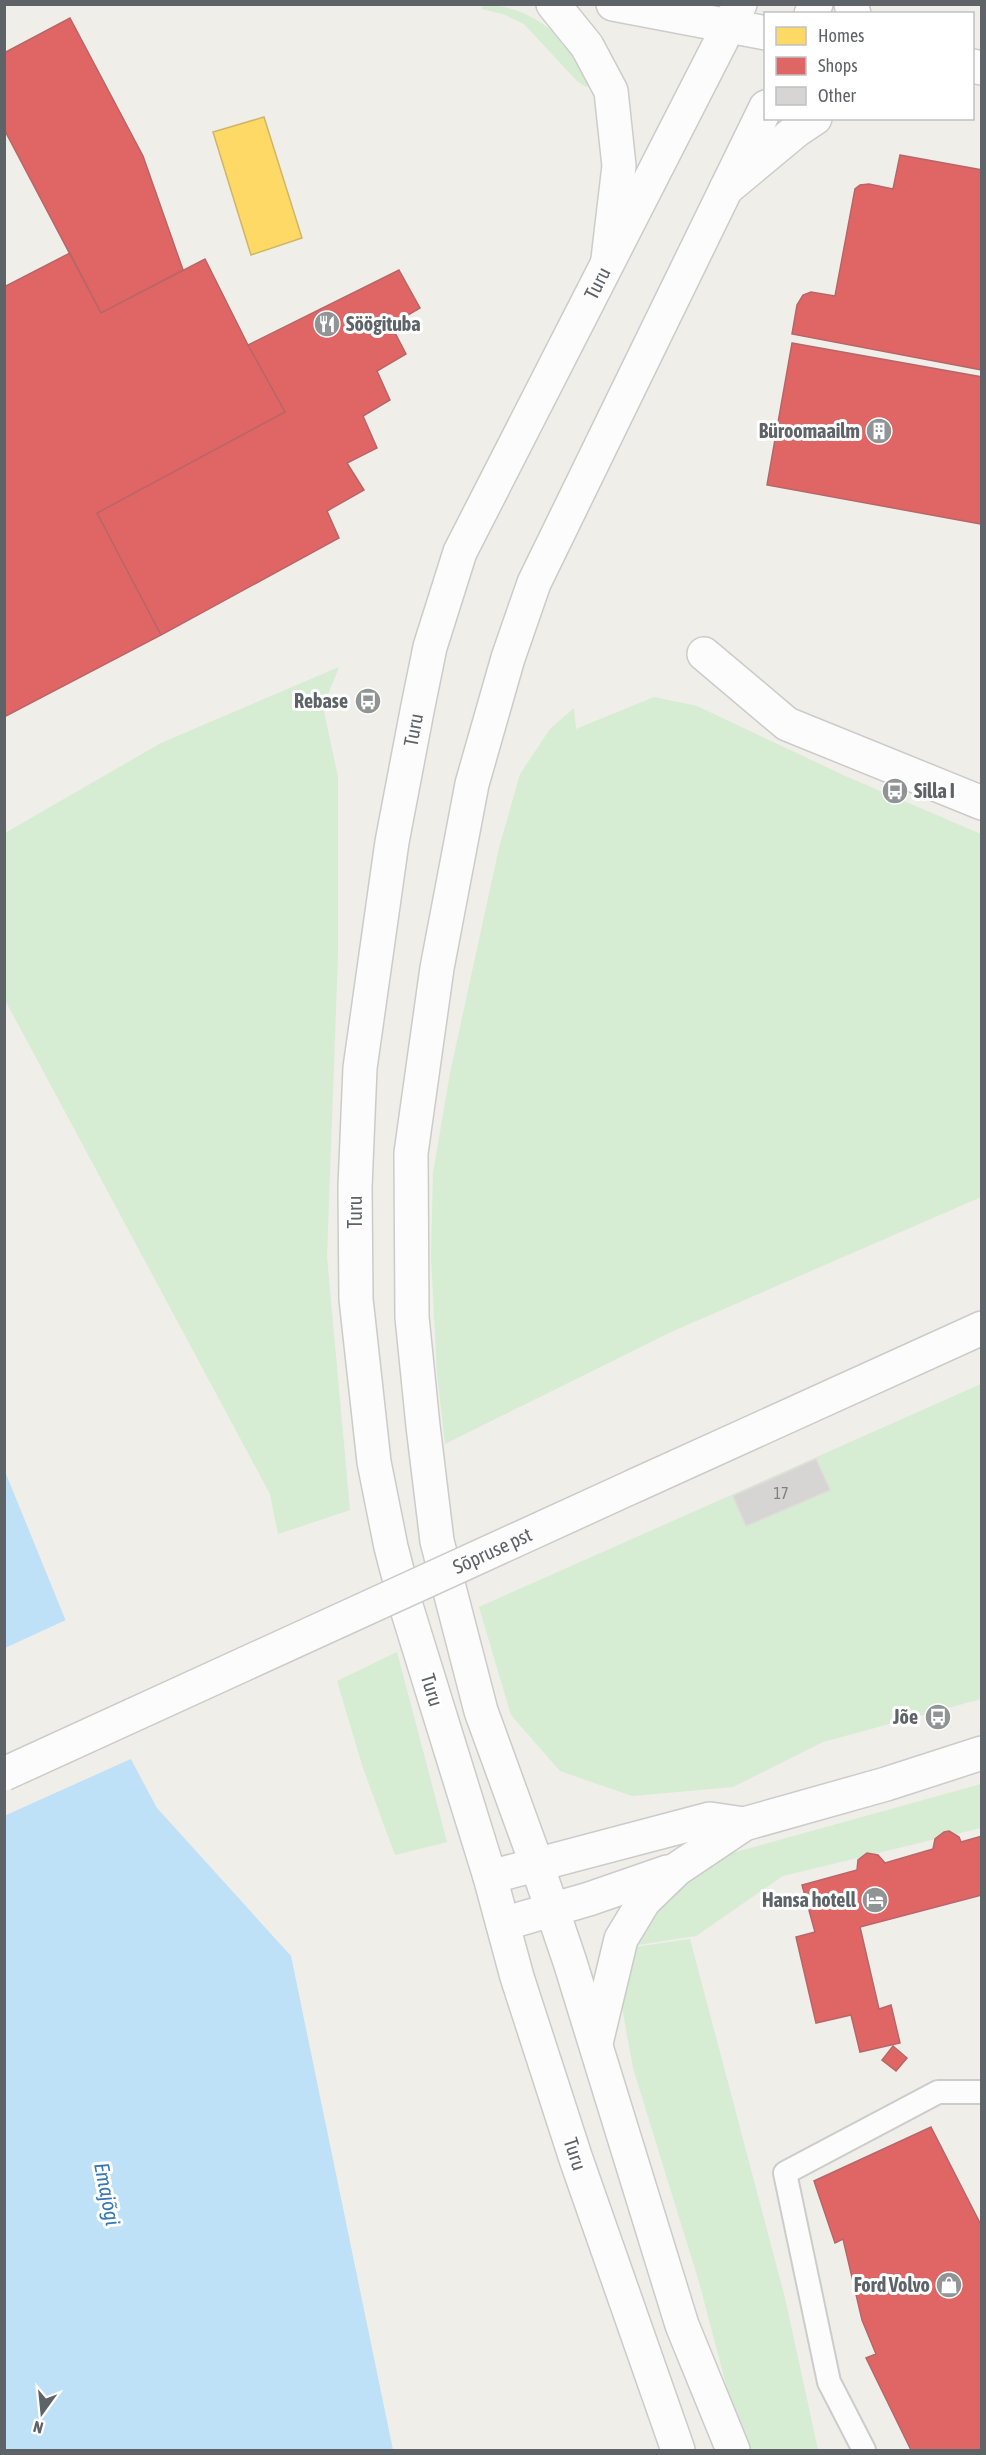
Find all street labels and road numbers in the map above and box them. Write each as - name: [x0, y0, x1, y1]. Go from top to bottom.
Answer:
- street label: Turu: [579, 263, 615, 303]
- street label: Turu: [399, 711, 427, 748]
- street label: Turu: [343, 1196, 366, 1229]
- street label: Sõpruse pst: [449, 1522, 535, 1578]
- street label: Turu: [417, 1671, 448, 1709]
- street label: Turu: [559, 2135, 592, 2173]

